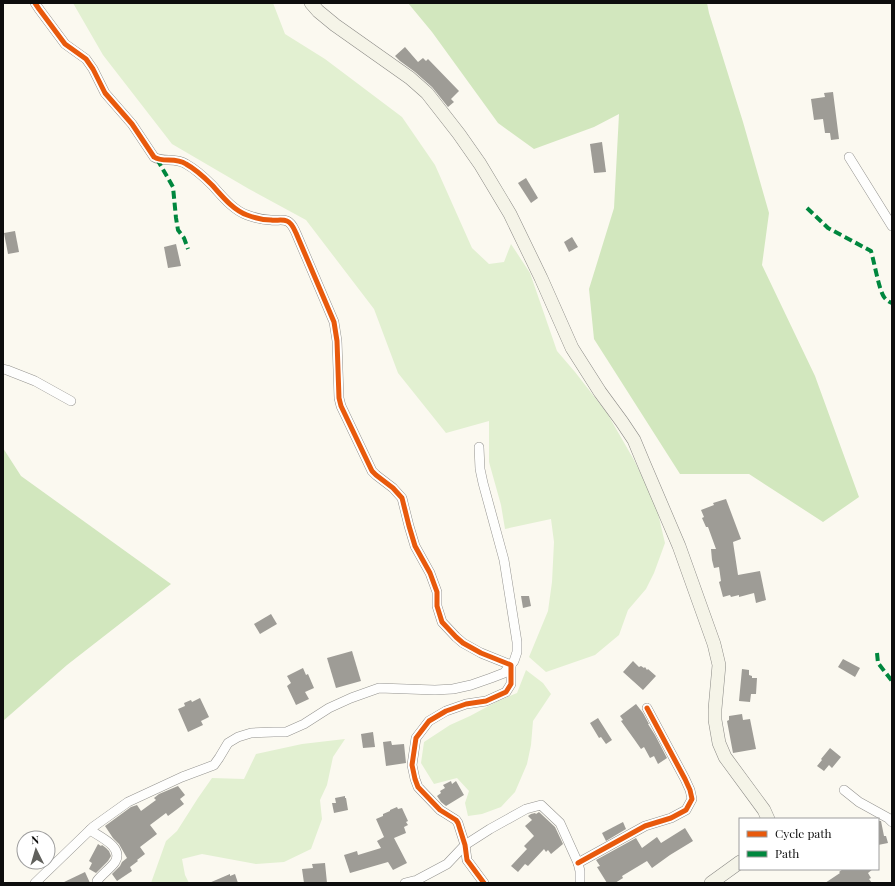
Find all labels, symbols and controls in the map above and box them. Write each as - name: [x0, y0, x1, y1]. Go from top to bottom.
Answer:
- legend: [739, 818, 879, 870]
- text: Cycle path: [775, 825, 832, 841]
- north arrow: [16, 830, 56, 870]
- text: N: [30, 832, 40, 847]
- text: Path: [775, 845, 799, 861]

